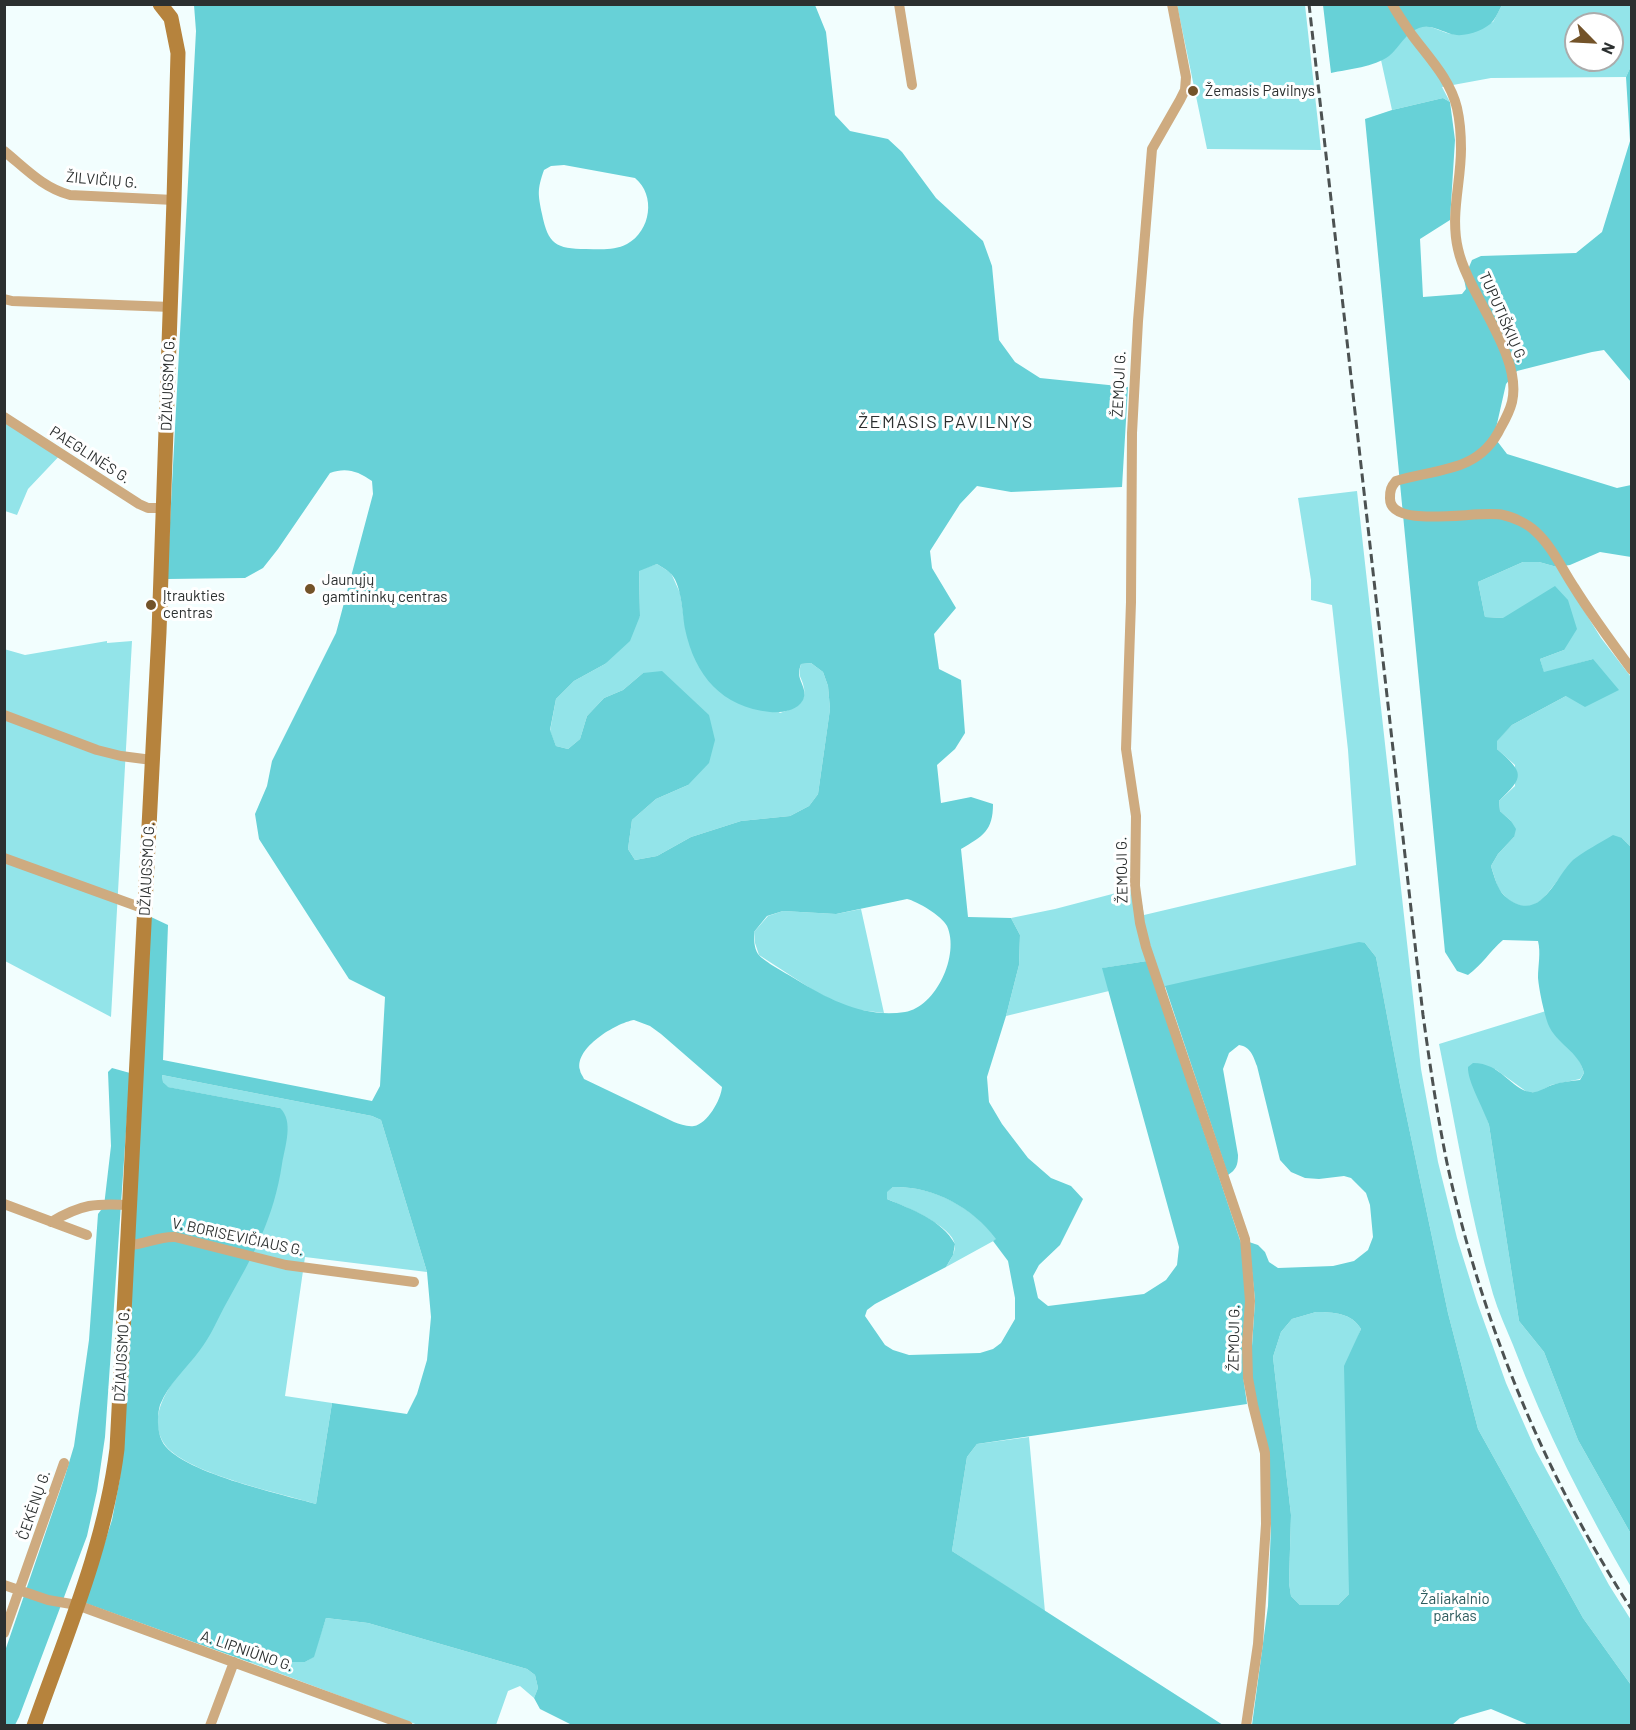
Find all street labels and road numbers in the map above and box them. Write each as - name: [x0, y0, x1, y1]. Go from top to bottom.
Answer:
- street label: ŽILVIČIŲ G.: [65, 168, 139, 192]
- street label: TUPUTIŠKIŲ G.: [1475, 269, 1531, 365]
- street label: DŽIAUGSMO G.: [157, 337, 179, 431]
- street label: ŽEMOJI G.: [1108, 350, 1130, 418]
- street label: PAEGLINĖS G.: [46, 422, 134, 488]
- street label: DŽIAUGSMO G.: [136, 822, 158, 916]
- street label: ŽEMOJI G.: [1112, 837, 1132, 903]
- street label: V. BORISEVIČIAUS G.: [170, 1214, 306, 1260]
- street label: ŽEMOJI G.: [1224, 1305, 1244, 1371]
- street label: DŽIAUGSMO G.: [111, 1308, 133, 1402]
- street label: ČEKĖNŲ G.: [14, 1468, 54, 1542]
- street label: A. LIPNIŪNO G.: [198, 1627, 296, 1675]

